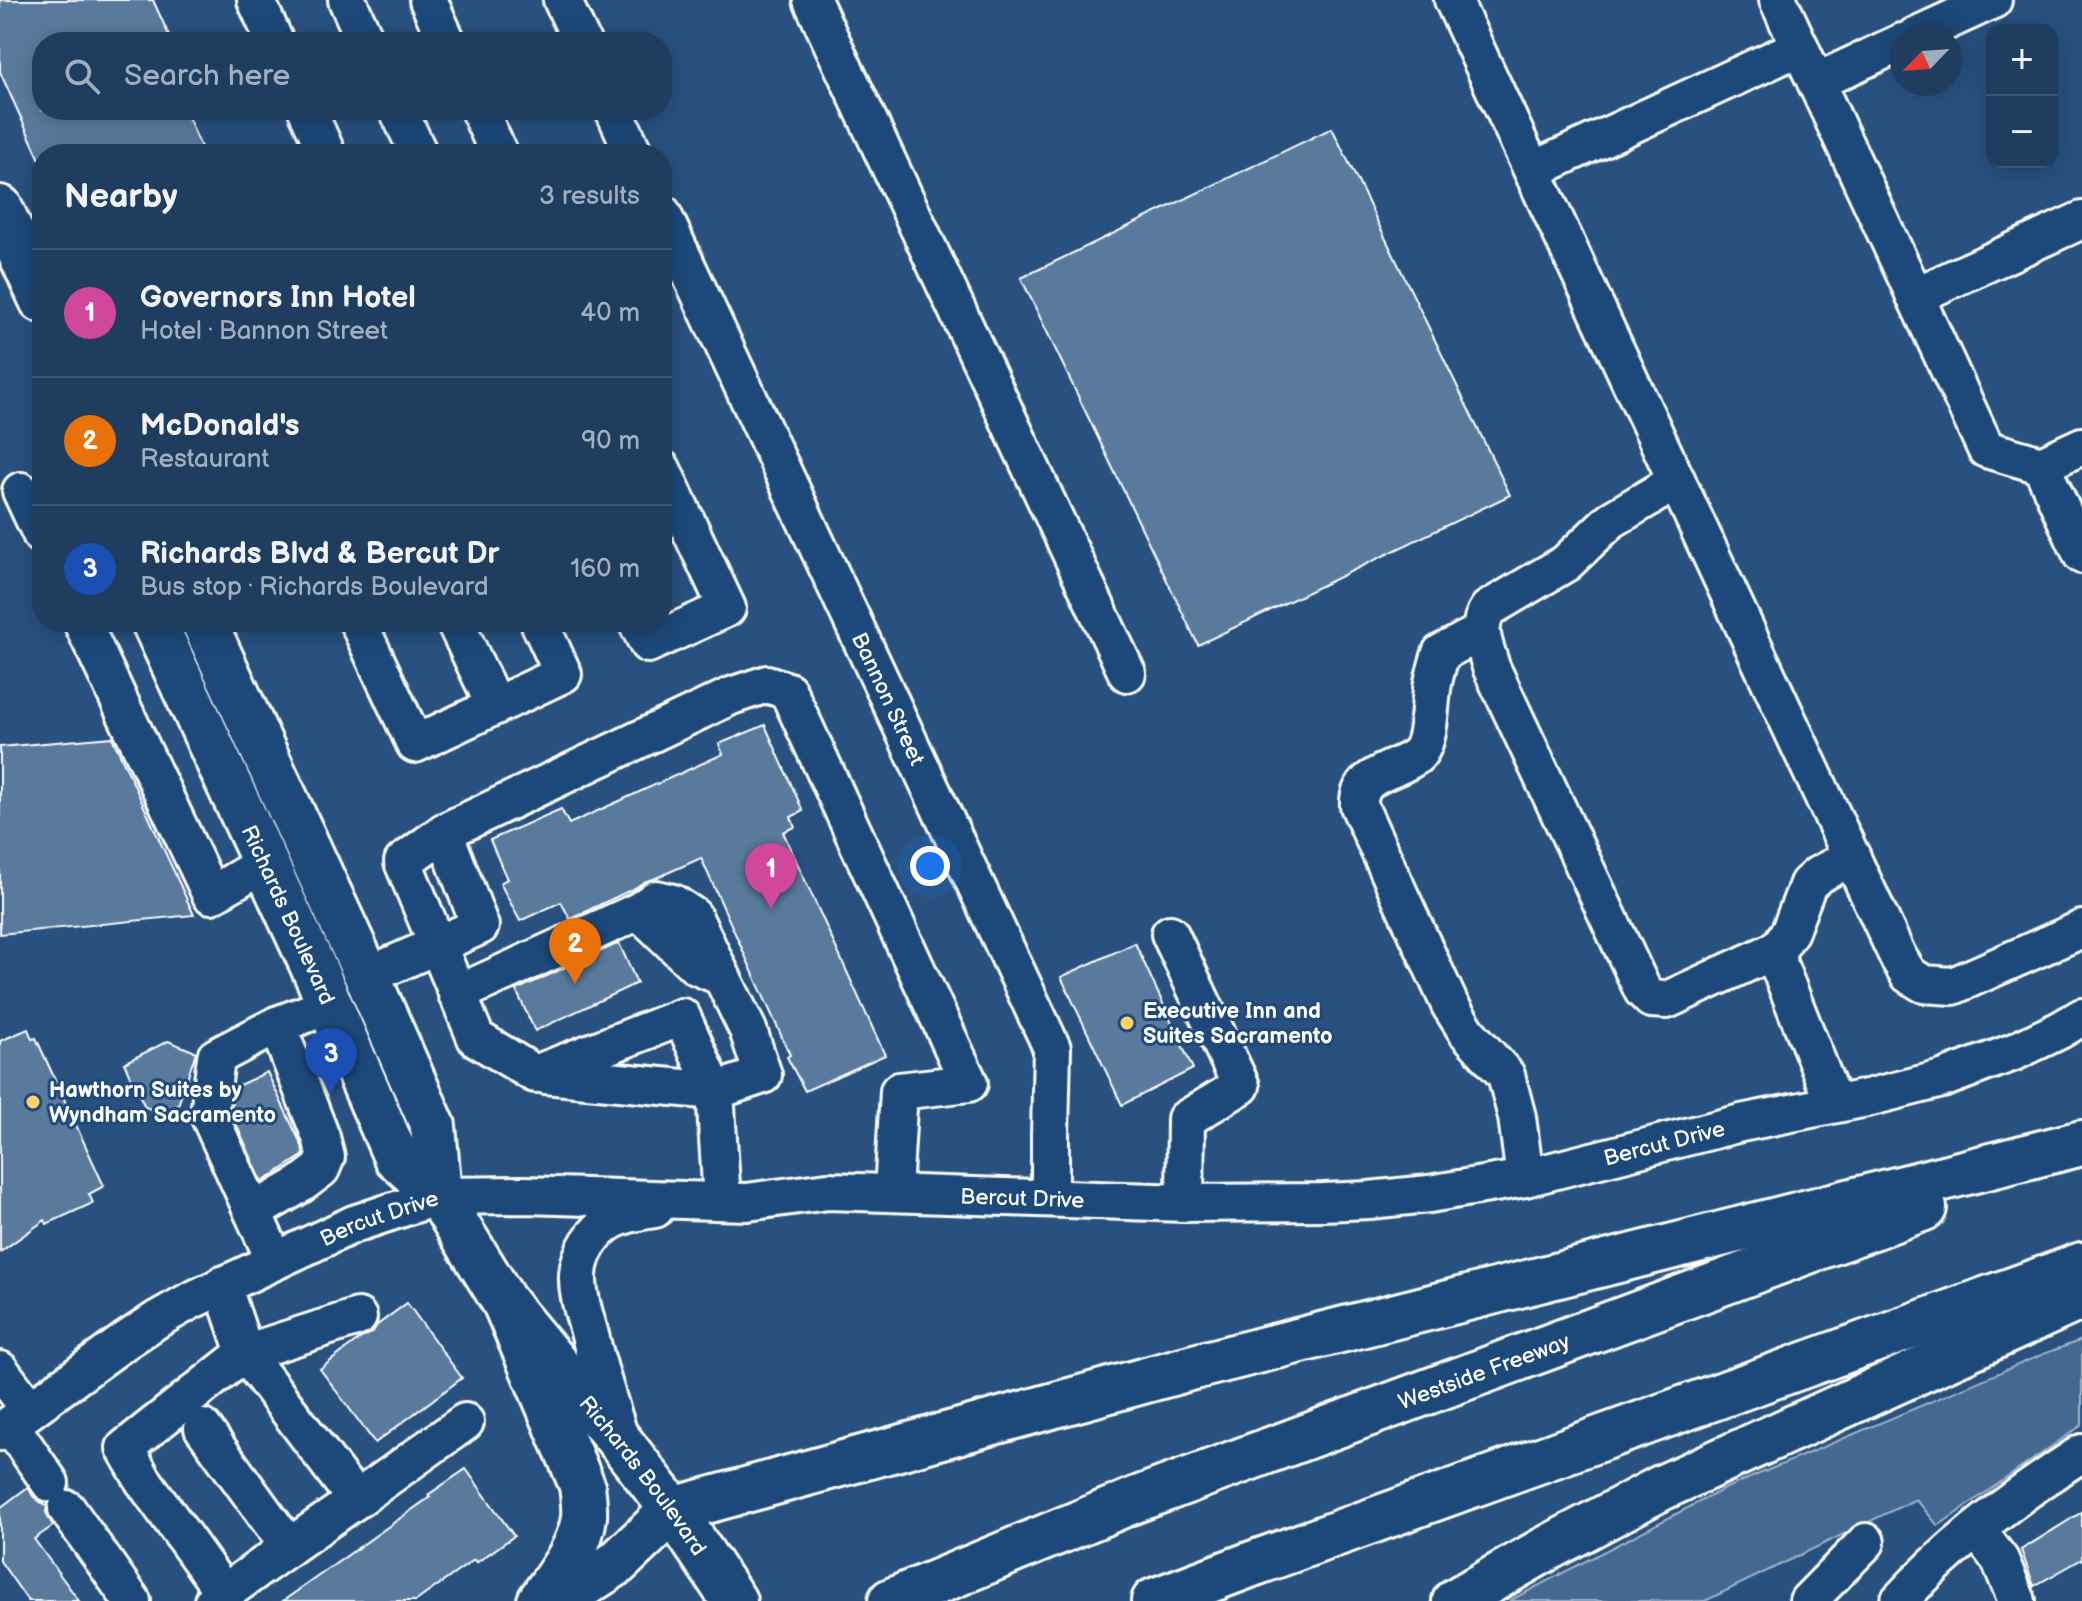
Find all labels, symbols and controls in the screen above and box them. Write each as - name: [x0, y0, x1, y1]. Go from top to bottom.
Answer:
- north arrow: [1890, 24, 1962, 96]
- map controls: [1986, 24, 2058, 168]
- button: +: [1986, 24, 2058, 96]
- search box: [32, 32, 672, 120]
- icon: search: [60, 54, 104, 98]
- text: Search here: [124, 58, 290, 94]
- button: −: [1986, 96, 2058, 168]
- text: Nearby: [64, 176, 178, 217]
- text: 3 results: [539, 181, 640, 212]
- text: Governors Inn Hotel: [140, 280, 416, 316]
- text: 1: [85, 298, 95, 329]
- text: 40 m: [580, 298, 640, 329]
- text: Hotel · Bannon Street: [140, 316, 388, 347]
- text: McDonald's: [140, 408, 300, 444]
- text: 2: [82, 426, 98, 457]
- text: 90 m: [581, 426, 640, 457]
- text: Restaurant: [140, 444, 269, 475]
- text: Richards Blvd & Bercut Dr: [140, 536, 499, 572]
- text: 3: [82, 554, 98, 585]
- text: 160 m: [570, 554, 640, 585]
- text: Bus stop · Richards Boulevard: [140, 572, 489, 603]
- street label: Bannon Street: [845, 629, 930, 770]
- street label: Richards Boulevard: [235, 821, 340, 1009]
- pin: 1: [745, 843, 797, 909]
- your location: [910, 846, 950, 886]
- pin: 2: [549, 918, 601, 984]
- place label: Executive Inn and Suites Sacramento: [1143, 998, 1333, 1050]
- marker: Executive Inn and Suites Sacramento: [1118, 1014, 1136, 1032]
- pin: 3: [305, 1028, 357, 1094]
- place label: Hawthorn Suites by Wyndham Sacramento: [49, 1077, 276, 1129]
- marker: Hawthorn Suites by Wyndham Sacramento: [24, 1093, 42, 1111]
- street label: Bercut Drive: [1601, 1116, 1728, 1172]
- street label: Bercut Drive: [960, 1183, 1085, 1215]
- street label: Bercut Drive: [316, 1185, 442, 1253]
- street label: Westside Freeway: [1395, 1328, 1574, 1416]
- street label: Richards Boulevard: [573, 1391, 712, 1561]

